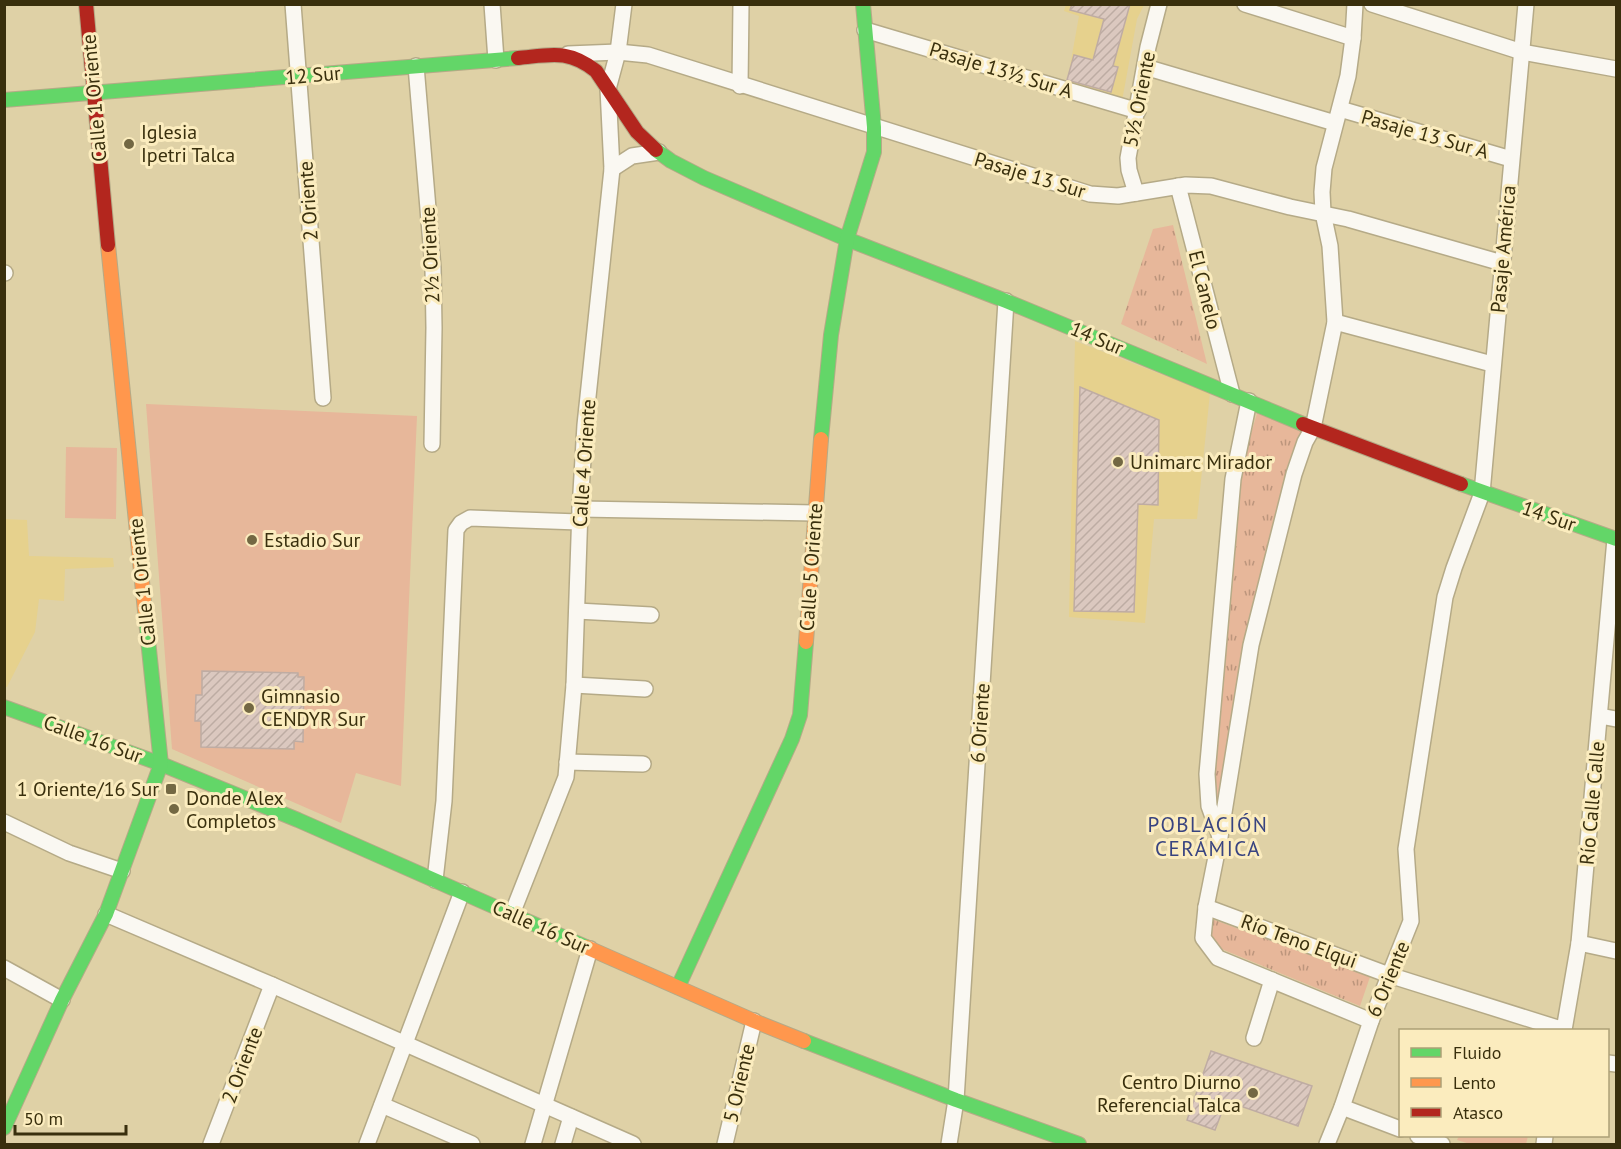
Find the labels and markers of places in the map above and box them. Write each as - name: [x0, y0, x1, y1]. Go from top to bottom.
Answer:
- place label: Iglesia Ipetri Talca: [141, 119, 235, 168]
- marker: Iglesia Ipetri Talca: [122, 137, 136, 151]
- place label: Unimarc Mirador: [1130, 449, 1273, 475]
- marker: Unimarc Mirador: [1111, 455, 1125, 469]
- place label: Estadio Sur: [264, 527, 360, 553]
- marker: Estadio Sur: [245, 533, 259, 547]
- place label: Gimnasio CENDYR Sur: [261, 683, 366, 732]
- marker: Gimnasio CENDYR Sur: [242, 701, 256, 715]
- place label: 1 Oriente/16 Sur: [17, 776, 159, 802]
- marker: 1 Oriente/16 Sur: [164, 782, 178, 796]
- place label: Donde Alex Completos: [186, 785, 284, 834]
- marker: Donde Alex Completos: [167, 802, 181, 816]
- place label: Centro Diurno Referencial Talca: [1097, 1069, 1241, 1118]
- marker: Centro Diurno Referencial Talca: [1246, 1086, 1260, 1100]

